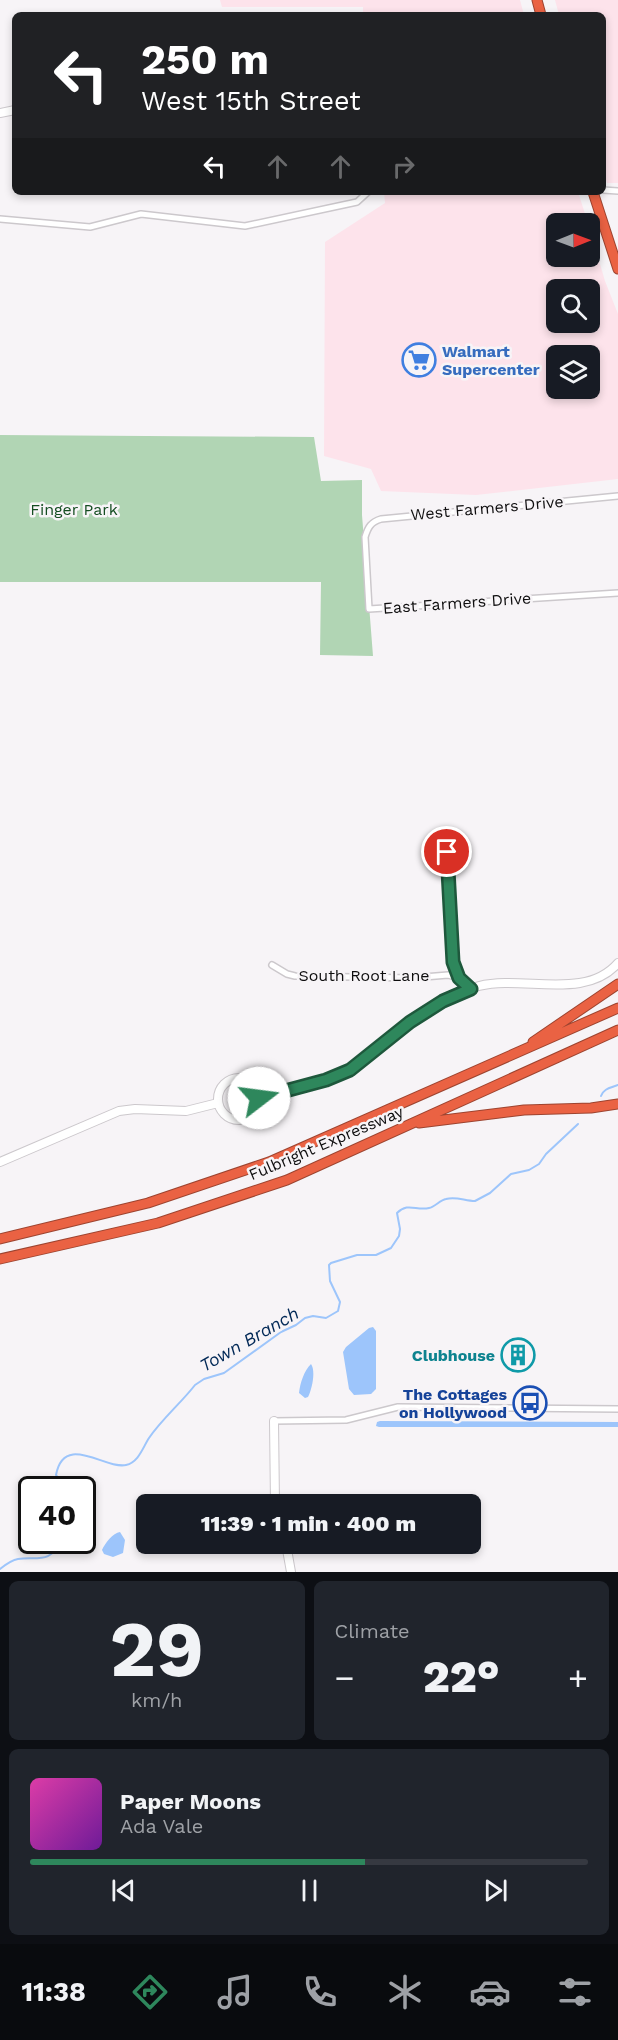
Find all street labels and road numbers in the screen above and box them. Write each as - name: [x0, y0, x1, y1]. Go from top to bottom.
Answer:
- street label: West Farmers Drive: [410, 492, 564, 524]
- street label: East Farmers Drive: [382, 588, 532, 618]
- street label: South Root Lane: [298, 966, 430, 985]
- street label: Fulbright Expressway: [246, 1102, 407, 1184]

